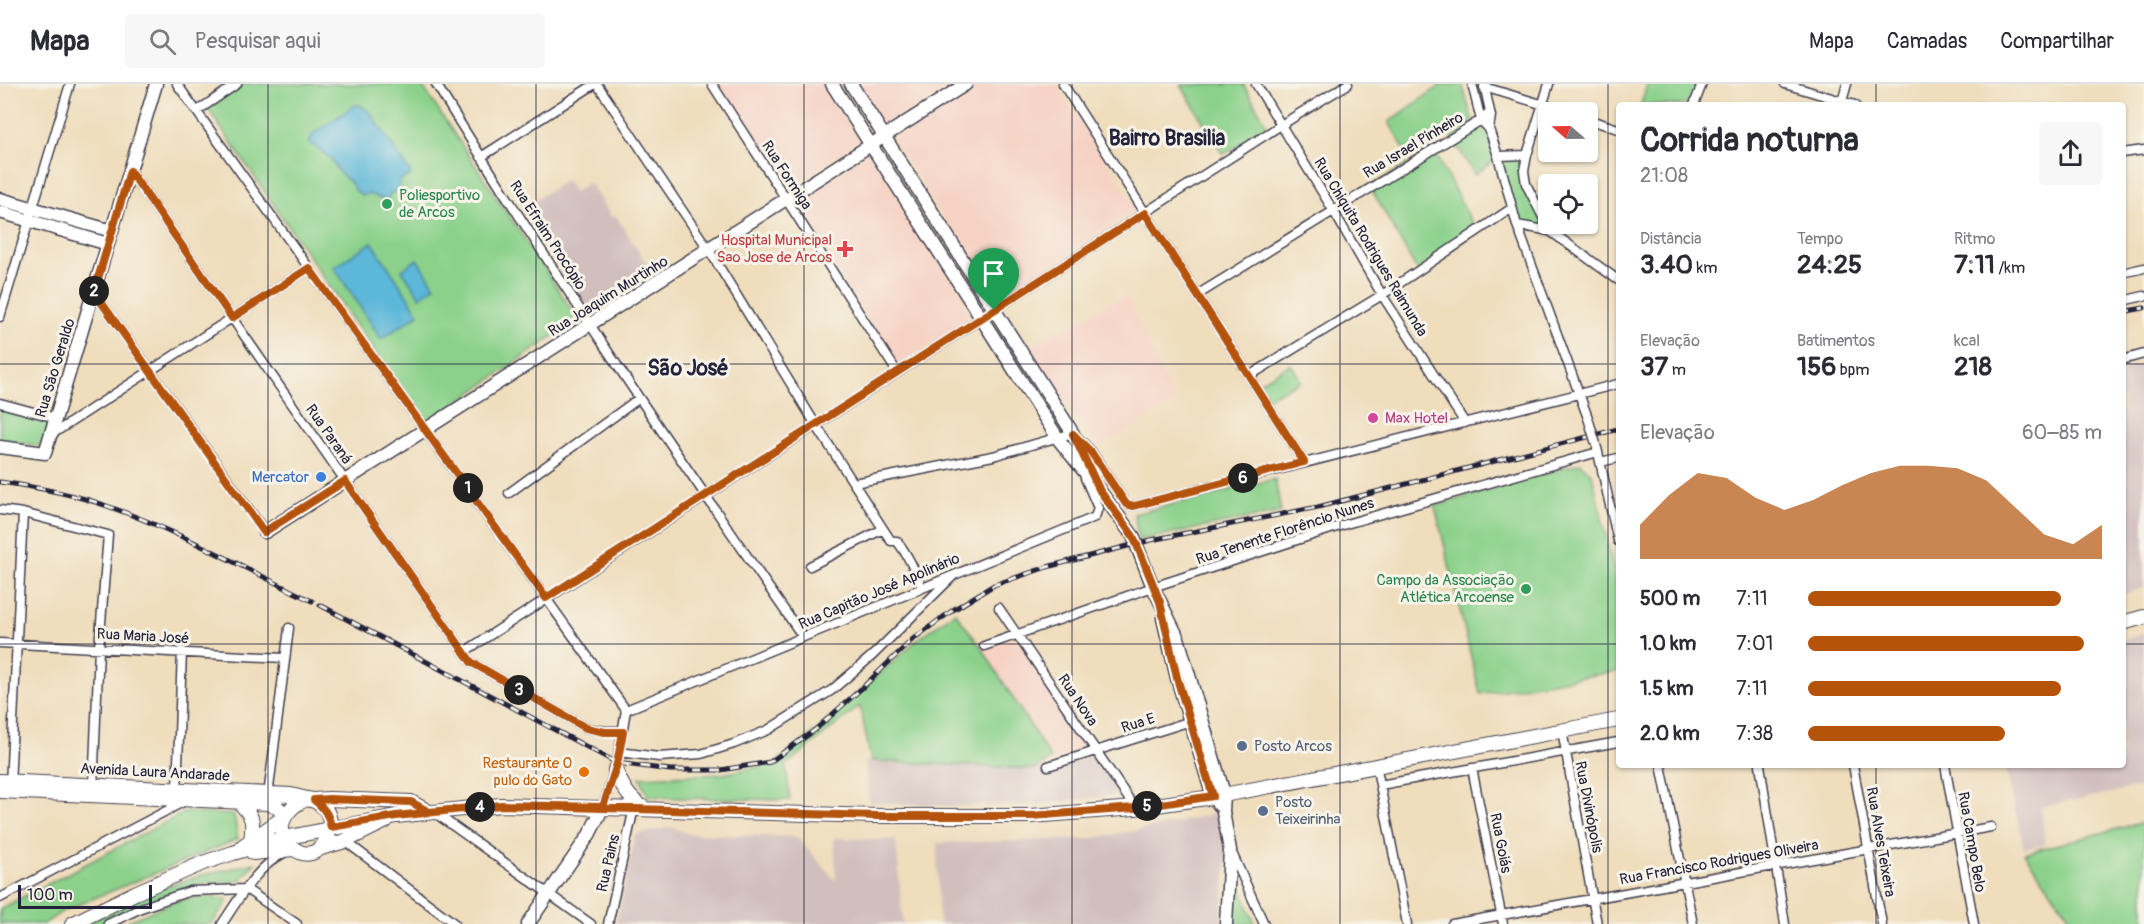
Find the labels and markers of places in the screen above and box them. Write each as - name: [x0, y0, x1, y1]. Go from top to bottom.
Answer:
- place label: Poliesportivo de Arcos: [399, 186, 480, 222]
- marker: Poliesportivo de Arcos: [380, 197, 394, 211]
- place label: Hospital Municipal Sao Jose de Arcos: [717, 231, 832, 267]
- marker: Hospital Municipal Sao Jose de Arcos: [836, 240, 854, 258]
- pin: [968, 248, 1019, 310]
- pin: 2: [79, 276, 109, 306]
- place label: Max Hotel: [1385, 409, 1448, 428]
- marker: Max Hotel: [1366, 411, 1380, 425]
- pin: 6: [1228, 463, 1258, 493]
- place label: Mercator: [252, 468, 310, 487]
- marker: Mercator: [314, 470, 328, 484]
- pin: 1: [453, 473, 483, 503]
- place label: Campo da Associação Atlética Arcoense: [1376, 571, 1515, 607]
- marker: Campo da Associação Atlética Arcoense: [1519, 582, 1533, 596]
- pin: 3: [504, 675, 534, 705]
- place label: Posto Arcos: [1254, 737, 1332, 756]
- marker: Posto Arcos: [1235, 739, 1249, 753]
- place label: Restaurante O pulo do Gato: [483, 754, 572, 790]
- marker: Restaurante O pulo do Gato: [577, 765, 591, 779]
- pin: 5: [1132, 791, 1162, 821]
- pin: 4: [465, 792, 495, 822]
- place label: Posto Teixeirinha: [1275, 793, 1340, 829]
- marker: Posto Teixeirinha: [1256, 804, 1270, 818]

